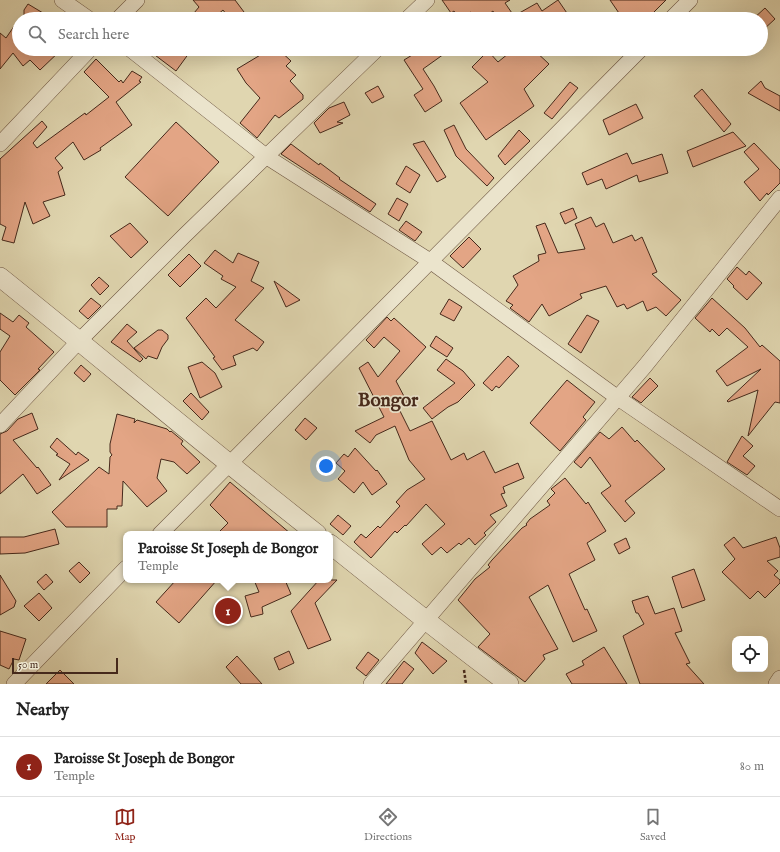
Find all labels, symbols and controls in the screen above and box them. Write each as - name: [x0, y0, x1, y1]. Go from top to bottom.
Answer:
- search box: [12, 12, 768, 56]
- icon: search: [26, 23, 48, 45]
- text: Search here: [58, 25, 129, 44]
- district label: Bongor: [358, 389, 419, 413]
- your location: [316, 456, 336, 476]
- popup: [123, 531, 333, 583]
- text: Paroisse St Joseph de Bongor: [138, 539, 318, 558]
- text: Temple: [138, 558, 179, 575]
- pin: 1: [215, 596, 241, 626]
- map controls: [732, 636, 768, 672]
- button: locate: [732, 636, 768, 672]
- scale bar: [12, 656, 118, 675]
- text: 50 m: [18, 658, 38, 672]
- text: Nearby: [16, 700, 69, 721]
- text: Paroisse St Joseph de Bongor: [54, 749, 234, 768]
- text: 1: [27, 758, 31, 775]
- text: 80 m: [740, 758, 764, 775]
- text: Temple: [54, 768, 95, 785]
- tab: Map: [114, 806, 136, 844]
- tab: Directions: [364, 806, 412, 844]
- tab: Saved: [640, 806, 666, 844]

